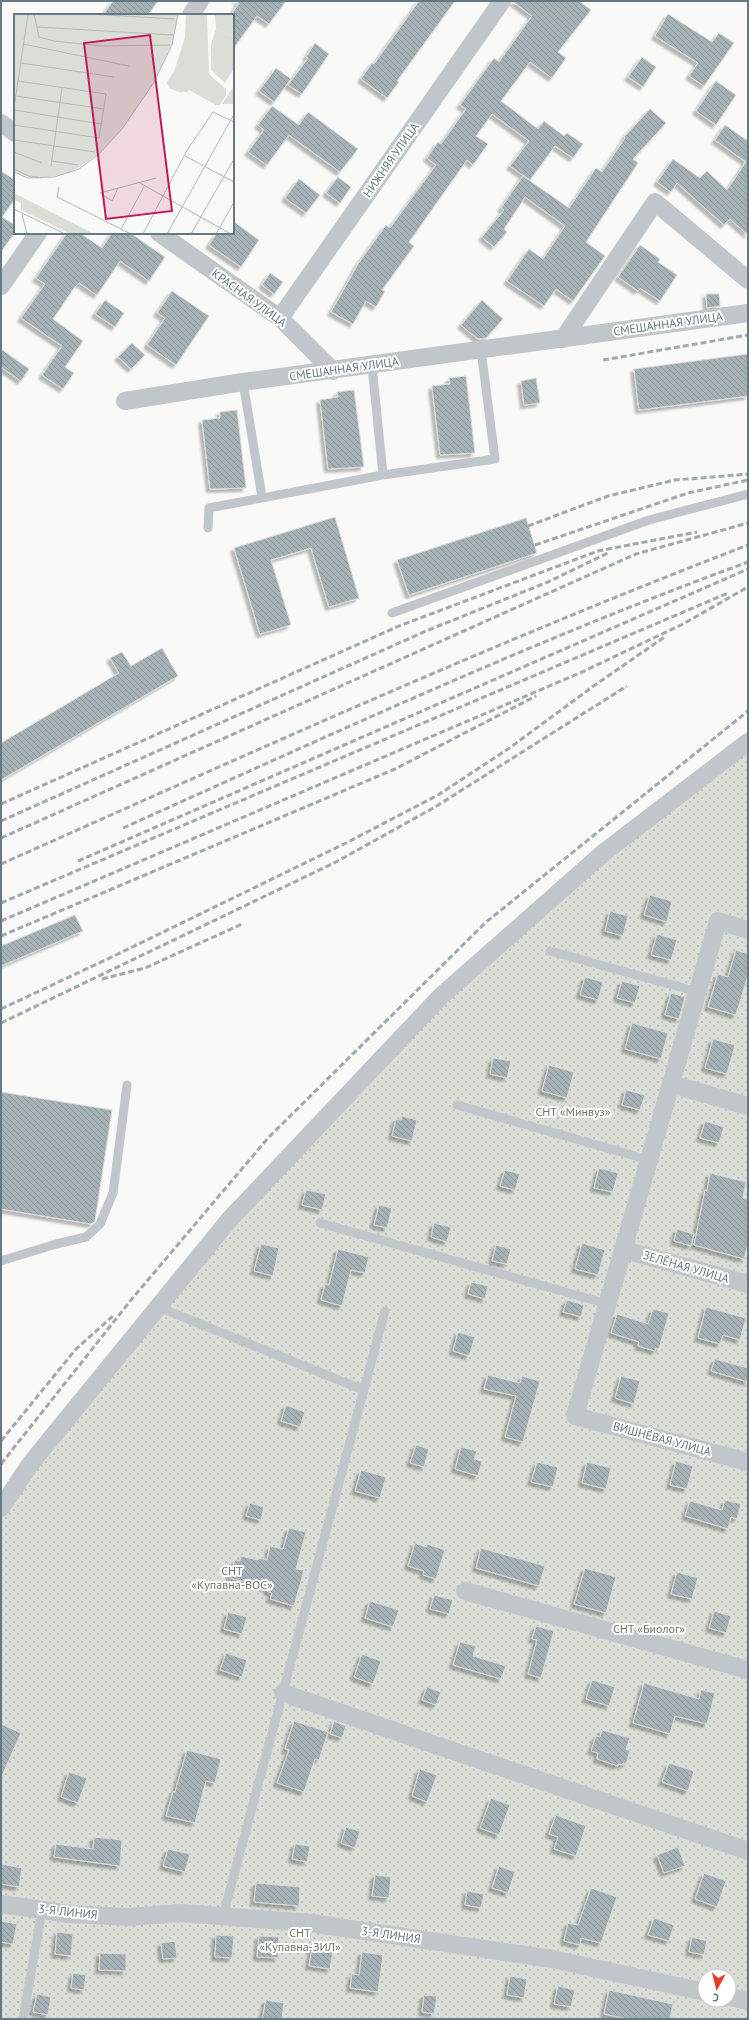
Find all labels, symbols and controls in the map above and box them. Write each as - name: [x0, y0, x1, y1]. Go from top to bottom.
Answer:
- inset map: [14, 14, 234, 234]
- street label: НИЖНЯЯ УЛИЦА: [359, 119, 422, 200]
- street label: КРАСНАЯ УЛИЦА: [209, 265, 290, 330]
- street label: СМЕШАННАЯ УЛИЦА: [612, 308, 724, 339]
- street label: СМЕШАННАЯ УЛИЦА: [288, 353, 400, 384]
- park label: СНТ «Минвуз»: [535, 1104, 611, 1119]
- street label: ЗЕЛЁНАЯ УЛИЦА: [641, 1247, 731, 1286]
- street label: ВИШНЁВАЯ УЛИЦА: [611, 1418, 713, 1459]
- park label: СНТ «Купавна-ВОС»: [191, 1563, 273, 1592]
- park label: СНТ «Биолог»: [613, 1621, 685, 1636]
- street label: 3-Я ЛИНИЯ: [38, 1901, 98, 1922]
- street label: 3-Я ЛИНИЯ: [361, 1923, 422, 1946]
- park label: СНТ «Купавна-ЗИЛ»: [259, 1925, 341, 1954]
- north arrow: [697, 1968, 737, 2008]
- text: С: [712, 1991, 720, 2005]

